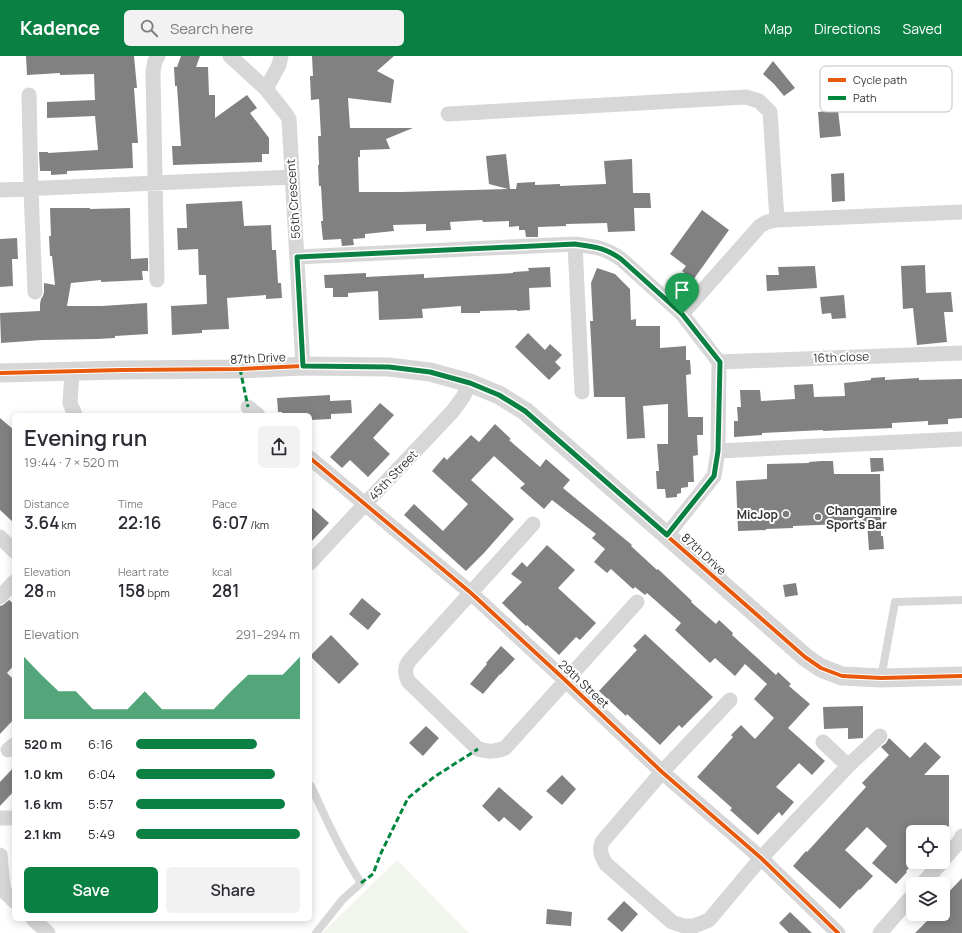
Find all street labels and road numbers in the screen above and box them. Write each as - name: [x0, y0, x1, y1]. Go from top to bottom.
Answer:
- street label: 56th Crescent: [282, 158, 304, 240]
- street label: 87th Drive: [230, 348, 286, 368]
- street label: 16th close: [813, 348, 869, 366]
- street label: 45th Street: [365, 446, 421, 504]
- street label: 87th Drive: [678, 529, 730, 579]
- street label: 29th Street: [555, 656, 613, 712]

